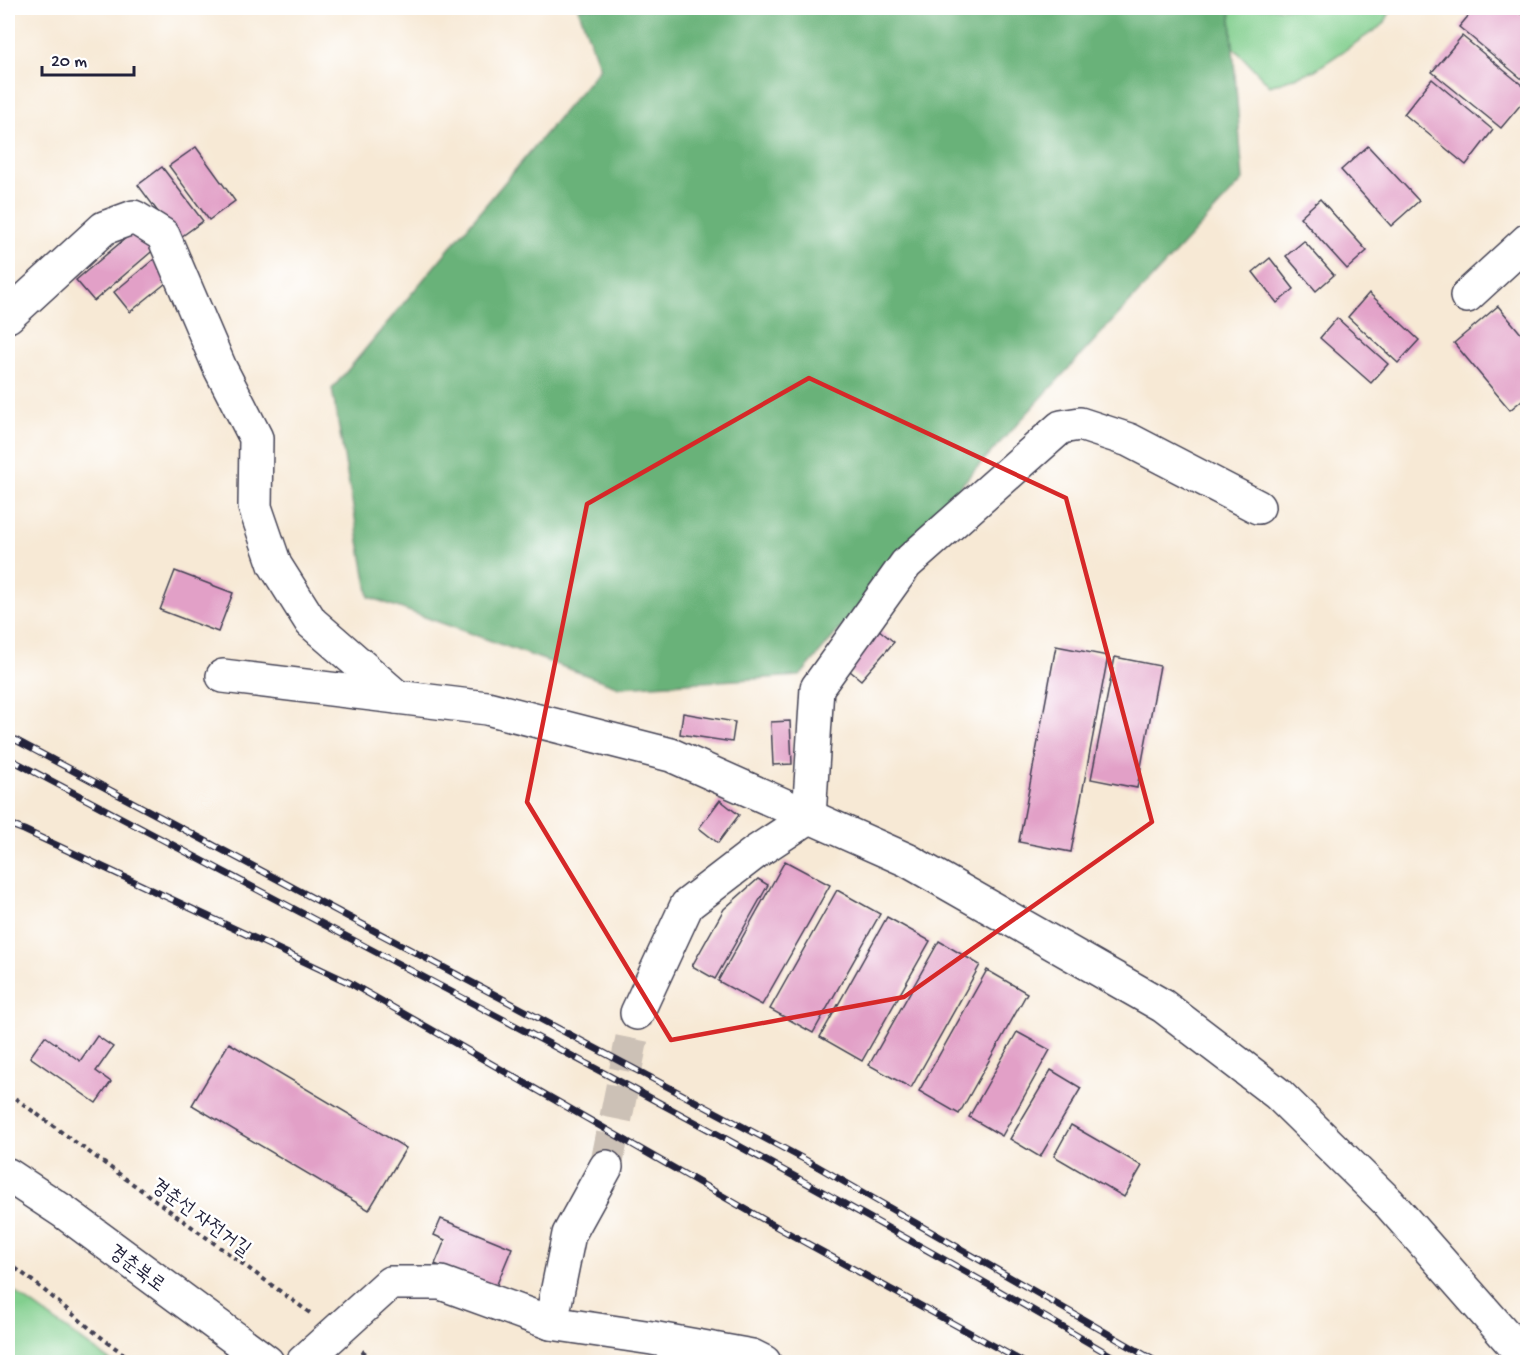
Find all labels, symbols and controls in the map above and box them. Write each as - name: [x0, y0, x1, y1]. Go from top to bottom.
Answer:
- scale bar: [42, 39, 134, 77]
- text: 20 m: [51, 52, 87, 73]
- street label: 경춘선 자전거길: [146, 1174, 255, 1263]
- street label: 경춘북로: [103, 1240, 169, 1298]

